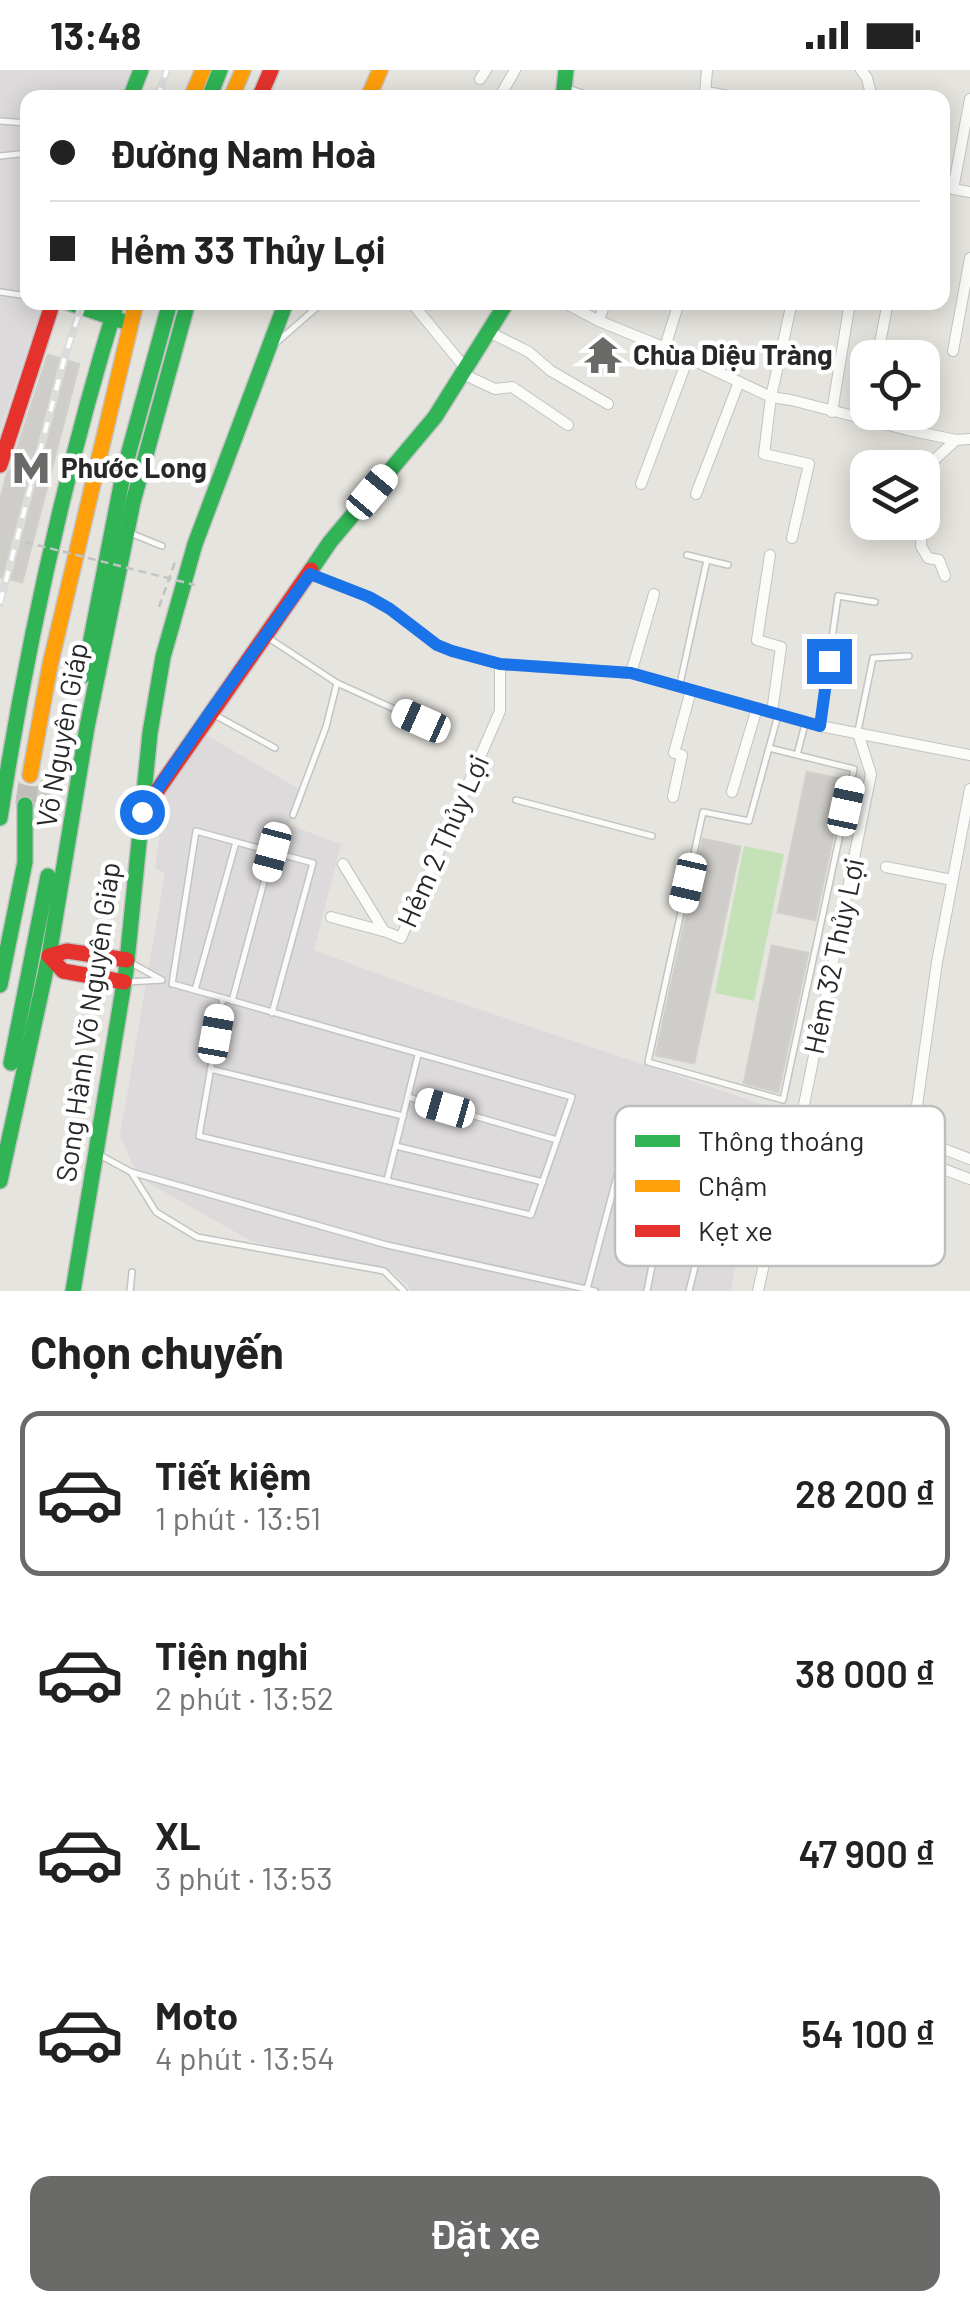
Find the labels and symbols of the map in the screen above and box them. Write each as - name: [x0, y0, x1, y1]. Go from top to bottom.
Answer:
- temple icon: Chùa Diệu Tràng: [582, 334, 624, 376]
- place label: Chùa Diệu Tràng: [633, 337, 833, 372]
- metro station icon: Phước Long: [10, 447, 52, 489]
- place label: Phước Long: [61, 450, 207, 484]
- car: [341, 459, 403, 525]
- route end: [807, 639, 852, 684]
- street label: Võ Nguyên Giáp: [28, 640, 94, 830]
- car: [387, 695, 455, 747]
- street label: Hẻm 2 Thủy Lợi: [389, 749, 495, 932]
- car: [825, 774, 867, 838]
- route start: [120, 790, 165, 835]
- car: [250, 819, 294, 885]
- car: [667, 850, 709, 916]
- street label: Hẻm 32 Thủy Lợi: [796, 855, 870, 1057]
- street label: Song Hành Võ Nguyên Giáp: [48, 860, 126, 1184]
- car: [196, 1002, 236, 1066]
- car: [412, 1085, 478, 1131]
- legend: [615, 1106, 945, 1266]
- text: Thông thoáng: [698, 1123, 864, 1157]
- text: Chậm: [698, 1168, 768, 1202]
- text: Kẹt xe: [698, 1213, 773, 1247]

